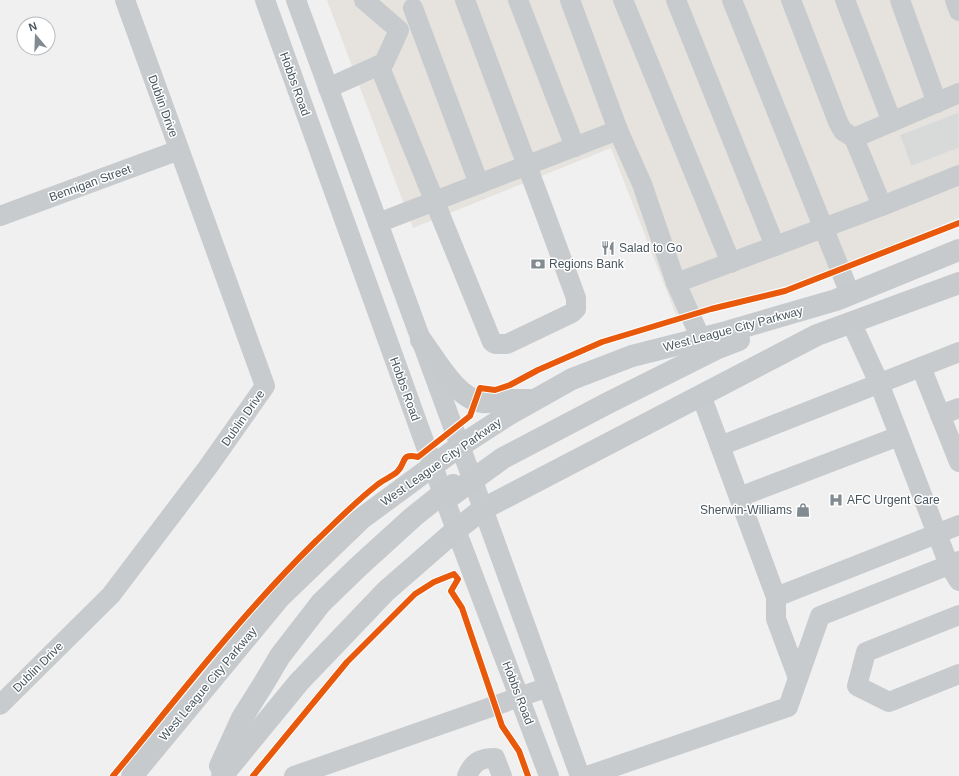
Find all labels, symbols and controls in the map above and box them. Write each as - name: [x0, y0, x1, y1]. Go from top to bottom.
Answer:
- north arrow: [16, 16, 56, 56]
- text: N: [27, 20, 39, 34]
- street label: Hobbs Road: [277, 50, 313, 118]
- street label: Dublin Drive: [145, 73, 181, 139]
- street label: Bennigan Street: [47, 161, 133, 204]
- restaurant icon: Salad to Go: [600, 240, 616, 256]
- place label: Salad to Go: [619, 241, 683, 255]
- bank icon: Regions Bank: [530, 256, 546, 272]
- place label: Regions Bank: [549, 257, 625, 271]
- street label: West League City Parkway: [662, 304, 804, 354]
- street label: Hobbs Road: [387, 355, 423, 423]
- street label: Dublin Drive: [219, 387, 268, 449]
- street label: West League City Parkway: [378, 415, 504, 509]
- hospital icon: AFC Urgent Care: [828, 492, 844, 508]
- place label: AFC Urgent Care: [847, 493, 940, 507]
- shop icon: Sherwin-Williams: [795, 502, 811, 518]
- place label: Sherwin-Williams: [700, 503, 792, 517]
- street label: West League City Parkway: [156, 624, 260, 744]
- street label: Dublin Drive: [10, 639, 66, 695]
- street label: Hobbs Road: [500, 659, 536, 727]

